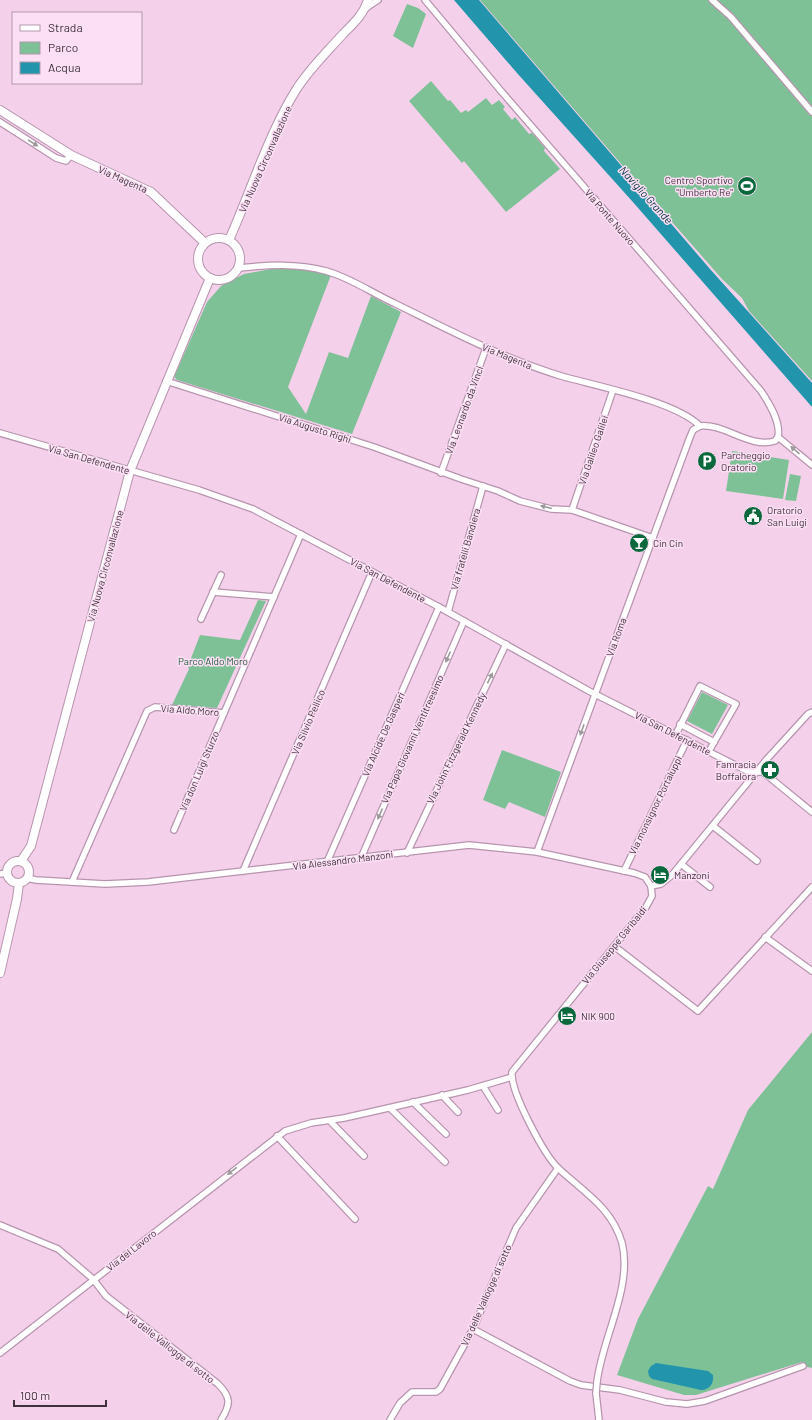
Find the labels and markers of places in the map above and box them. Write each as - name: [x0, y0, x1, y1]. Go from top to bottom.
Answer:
- place label: Centro Sportivo "Umberto Re": [665, 174, 733, 198]
- sports icon: Centro Sportivo "Umberto Re": [736, 175, 758, 197]
- place label: Parcheggio Oratorio: [721, 449, 770, 473]
- parking icon: Parcheggio Oratorio: [696, 450, 718, 472]
- place label: Oratorio San Luigi: [767, 504, 807, 528]
- public building icon: Oratorio San Luigi: [742, 505, 764, 527]
- bar icon: Cin Cin: [628, 532, 650, 554]
- place label: Cin Cin: [653, 537, 683, 549]
- place label: Famracia Boffalora: [716, 758, 756, 782]
- pharmacy icon: Famracia Boffalora: [759, 759, 781, 781]
- hotel icon: Manzoni: [649, 864, 671, 886]
- place label: Manzoni: [674, 869, 710, 881]
- hotel icon: NIK 900: [556, 1005, 578, 1027]
- place label: NIK 900: [581, 1010, 615, 1022]

